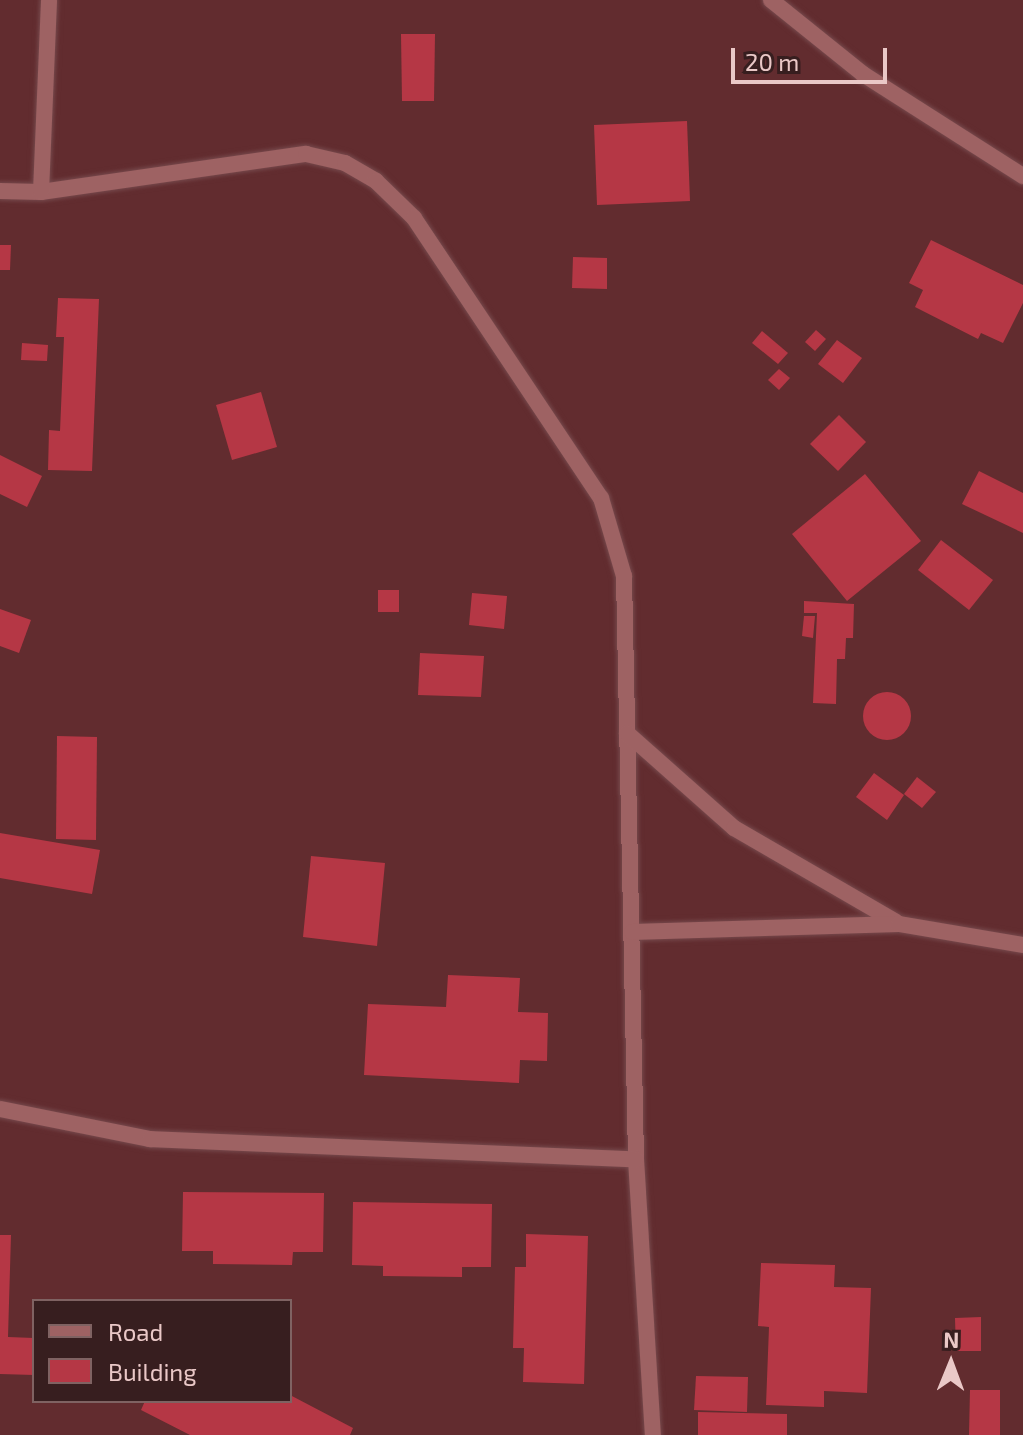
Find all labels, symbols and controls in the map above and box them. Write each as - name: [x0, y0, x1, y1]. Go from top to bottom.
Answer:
- scale bar: [735, 32, 891, 82]
- text: 20 m: [745, 47, 799, 76]
- legend: [32, 1299, 292, 1403]
- text: Road: [108, 1317, 163, 1346]
- north arrow: [911, 1323, 991, 1403]
- text: N: [943, 1326, 960, 1352]
- text: Building: [108, 1357, 197, 1386]

